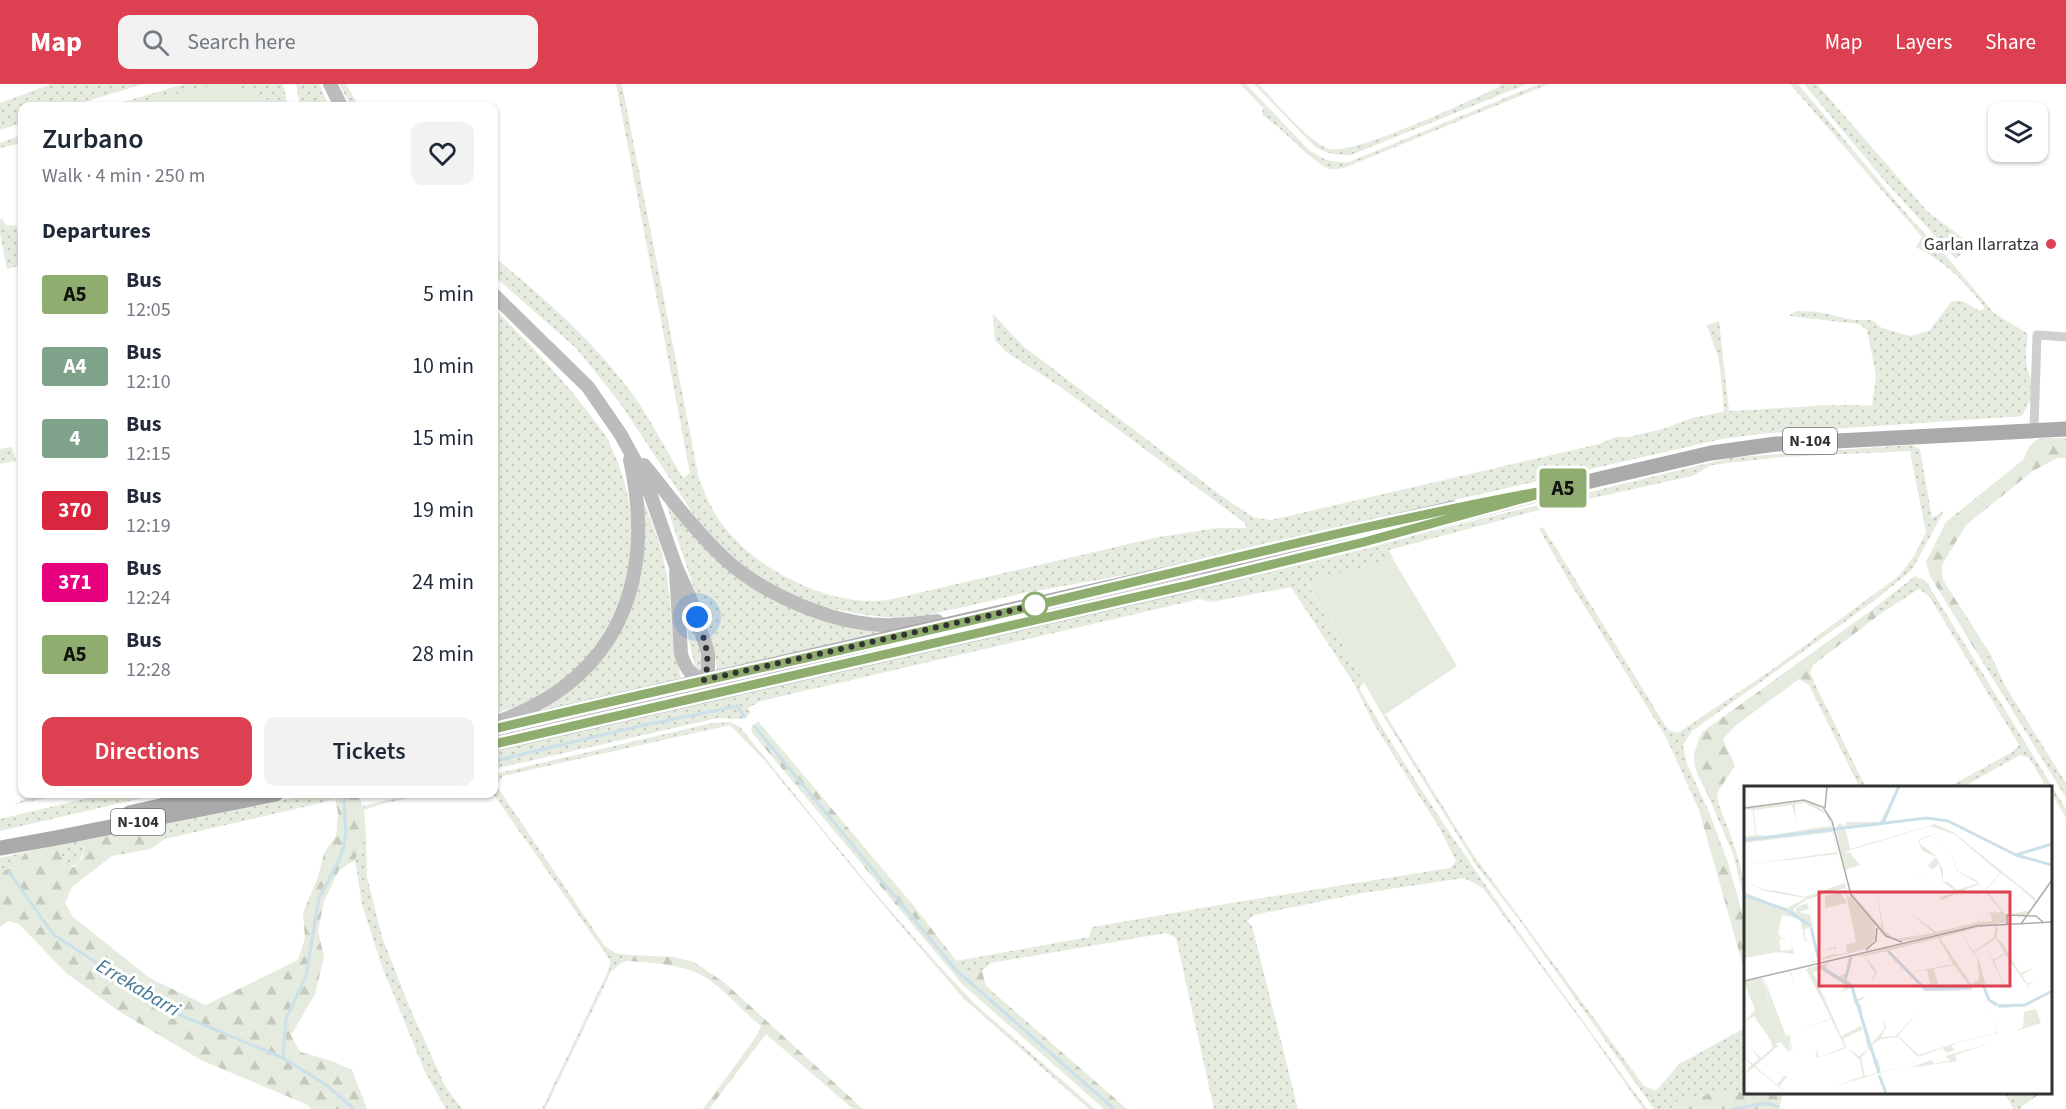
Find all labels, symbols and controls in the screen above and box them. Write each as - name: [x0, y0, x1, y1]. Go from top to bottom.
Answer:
- search box: [118, 15, 538, 69]
- text: Map: [30, 22, 82, 62]
- icon: search: [139, 26, 172, 59]
- text: Search here: [187, 26, 296, 58]
- text: Map: [1825, 27, 1862, 57]
- text: Layers: [1895, 27, 1952, 57]
- text: Share: [1985, 27, 2036, 57]
- map controls: [1988, 102, 2048, 162]
- button: layers: [1988, 102, 2048, 162]
- text: Zurbano: [42, 119, 144, 159]
- button: heart: [411, 122, 474, 185]
- text: Walk · 4 min · 250 m: [42, 162, 205, 190]
- text: Departures: [42, 215, 151, 247]
- place label: Garlan Ilarratza: [1924, 232, 2039, 257]
- marker: Garlan Ilarratza: [2044, 237, 2058, 251]
- text: Bus: [126, 264, 162, 296]
- text: 5 min: [423, 278, 474, 310]
- text: A5: [63, 279, 87, 309]
- text: 12:05: [126, 296, 171, 324]
- text: Bus: [126, 336, 162, 368]
- text: 10 min: [412, 350, 474, 382]
- text: A4: [63, 351, 87, 381]
- text: 12:10: [126, 368, 171, 396]
- text: Bus: [126, 408, 162, 440]
- text: 15 min: [412, 422, 474, 454]
- text: 4: [69, 423, 81, 453]
- road number: N-104: [1783, 428, 1837, 454]
- text: 12:15: [126, 440, 171, 468]
- line badge: A5: [1536, 468, 1590, 508]
- text: A5: [1551, 473, 1575, 503]
- text: Bus: [126, 480, 162, 512]
- text: 19 min: [412, 494, 474, 526]
- text: 370: [58, 495, 92, 525]
- text: 12:19: [126, 512, 171, 540]
- text: Bus: [126, 552, 162, 584]
- text: 24 min: [412, 566, 474, 598]
- text: 371: [58, 567, 92, 597]
- text: 12:24: [126, 584, 171, 612]
- unlabelled marker: [1022, 592, 1048, 618]
- your location: [682, 602, 712, 632]
- text: Bus: [126, 624, 162, 656]
- text: 28 min: [412, 638, 474, 670]
- text: A5: [63, 639, 87, 669]
- text: 12:28: [126, 656, 171, 684]
- button: Directions: [42, 717, 252, 786]
- button: Tickets: [264, 717, 474, 786]
- inset map: [1744, 786, 2051, 1094]
- road number: N-104: [111, 809, 165, 835]
- water label: Errekabarri: [91, 952, 185, 1024]

